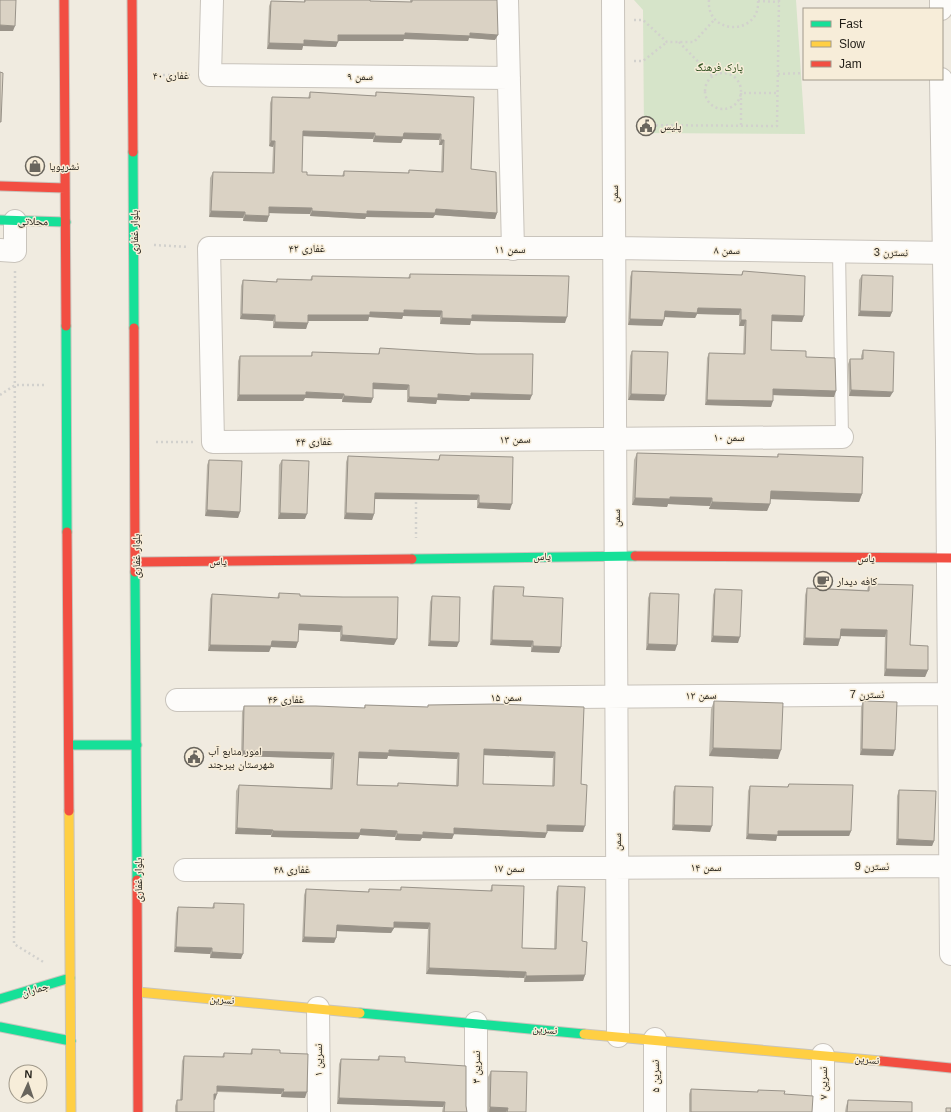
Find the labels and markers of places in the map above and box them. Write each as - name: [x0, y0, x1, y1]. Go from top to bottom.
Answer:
- public building icon: پلیس: [635, 115, 657, 137]
- place label: پلیس: [660, 120, 682, 133]
- shop icon: نشرپویا: [24, 155, 46, 177]
- place label: نشرپویا: [49, 160, 79, 173]
- cafe icon: کافه دیدار: [812, 570, 834, 592]
- place label: کافه دیدار: [836, 575, 878, 587]
- place label: امور منابع آب شهرستان بیرجند: [208, 745, 274, 771]
- public building icon: امور منابع آب شهرستان بیرجند: [183, 746, 205, 768]

